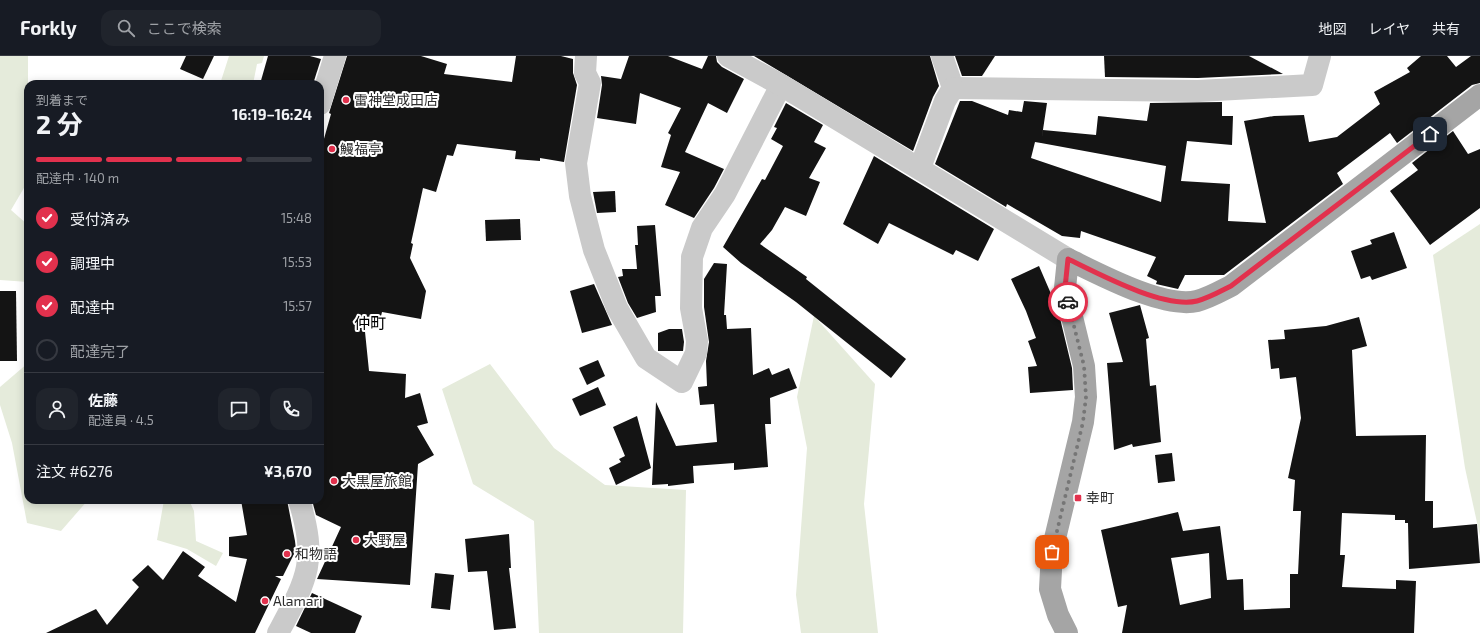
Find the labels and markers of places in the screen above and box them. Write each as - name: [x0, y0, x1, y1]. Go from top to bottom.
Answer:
- place label: 雷神堂成田店: [354, 91, 438, 108]
- marker: 雷神堂成田店: [341, 95, 351, 105]
- pin: [1413, 117, 1447, 151]
- place label: 鰻福亭: [340, 140, 382, 157]
- marker: 鰻福亭: [327, 144, 337, 154]
- place label: 大黒屋旅館: [342, 472, 412, 489]
- marker: 大黒屋旅館: [329, 476, 339, 486]
- place label: 幸町: [1086, 489, 1114, 506]
- marker: 幸町: [1073, 493, 1083, 503]
- place label: 大野屋: [364, 531, 406, 548]
- marker: 大野屋: [351, 535, 361, 545]
- pin: [1035, 535, 1069, 569]
- place label: 和物語: [295, 545, 337, 562]
- marker: 和物語: [282, 549, 292, 559]
- place label: Alamari: [273, 592, 323, 609]
- marker: Alamari: [260, 596, 270, 606]

